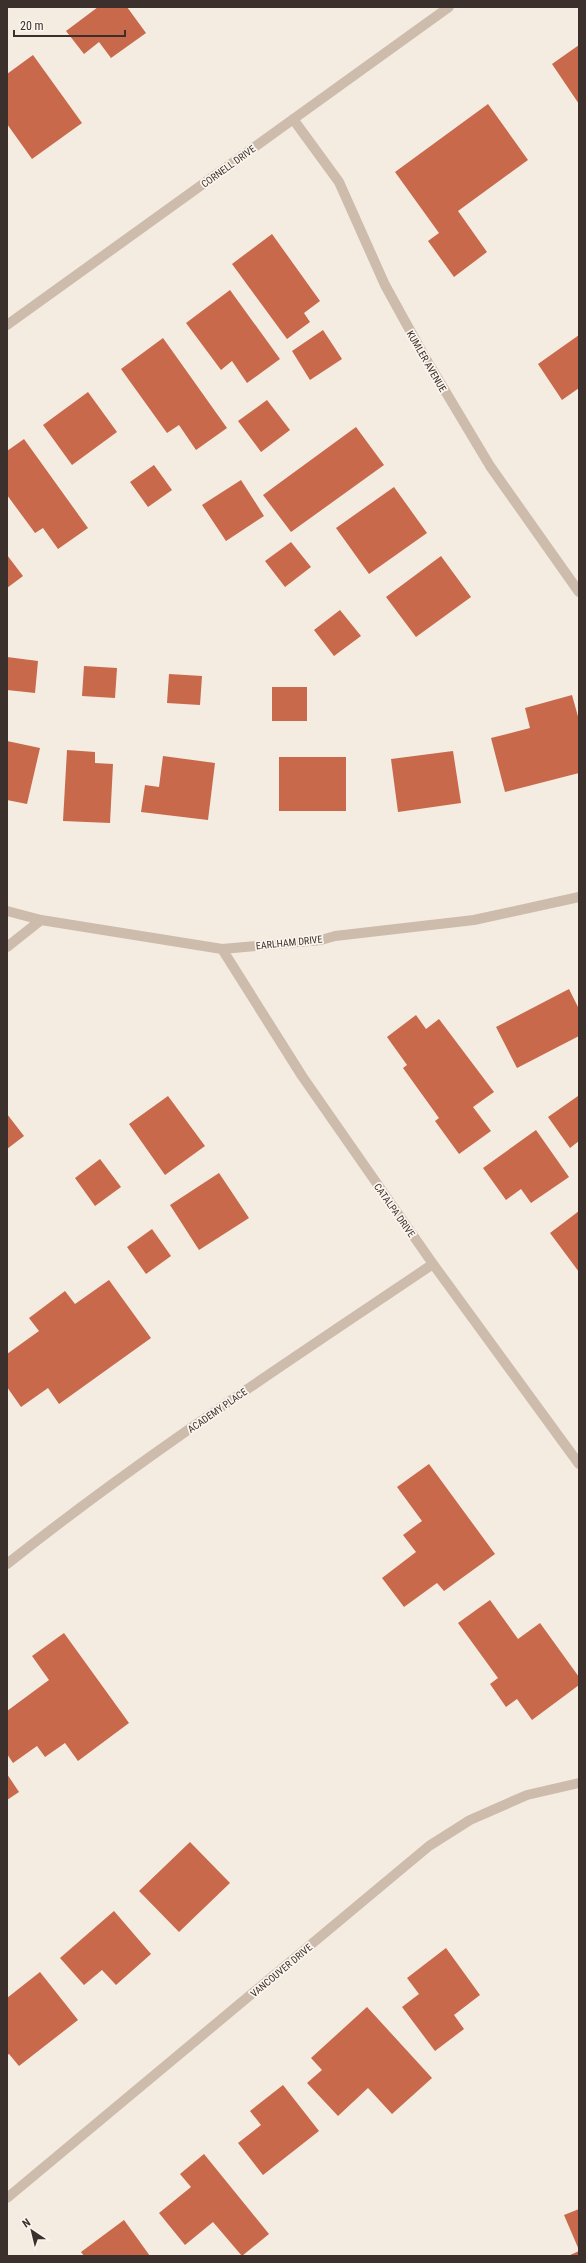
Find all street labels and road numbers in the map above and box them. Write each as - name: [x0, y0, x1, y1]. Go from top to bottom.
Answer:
- street label: CORNELL DRIVE: [199, 143, 257, 190]
- street label: KUMLER AVENUE: [405, 329, 449, 394]
- street label: EARLHAM DRIVE: [255, 934, 323, 951]
- street label: CATALPA DRIVE: [372, 1181, 417, 1239]
- street label: ACADEMY PLACE: [186, 1386, 249, 1435]
- street label: VANCOUVER DRIVE: [248, 1941, 314, 1999]

